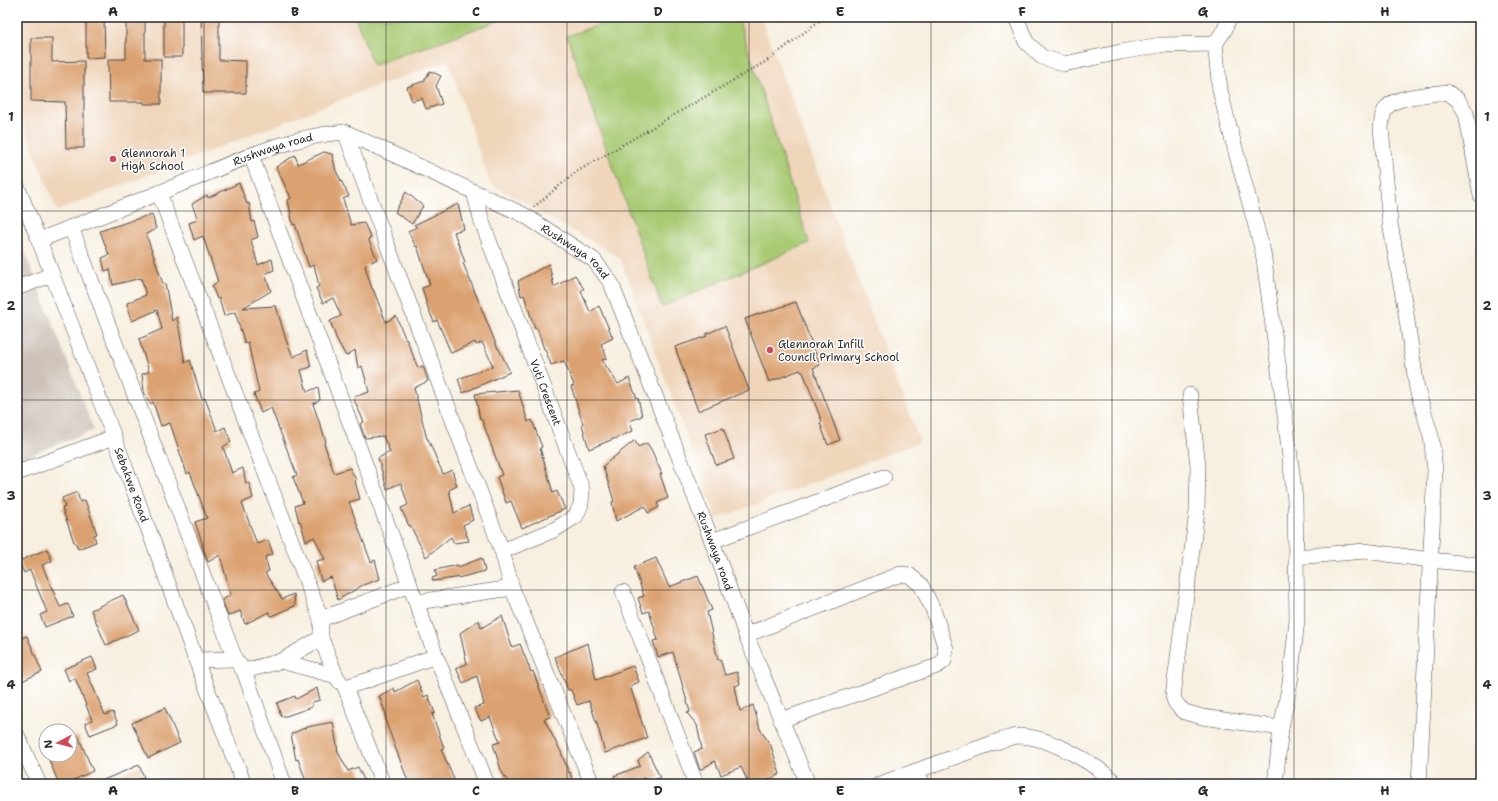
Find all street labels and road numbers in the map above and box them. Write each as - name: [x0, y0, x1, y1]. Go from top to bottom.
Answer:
- street label: Rushwaya road: [231, 130, 314, 170]
- street label: Rushwaya road: [538, 221, 613, 282]
- street label: Vuti Crescent: [526, 357, 565, 428]
- street label: Sebakwe Road: [111, 445, 152, 524]
- street label: Rushwaya road: [693, 509, 736, 593]

